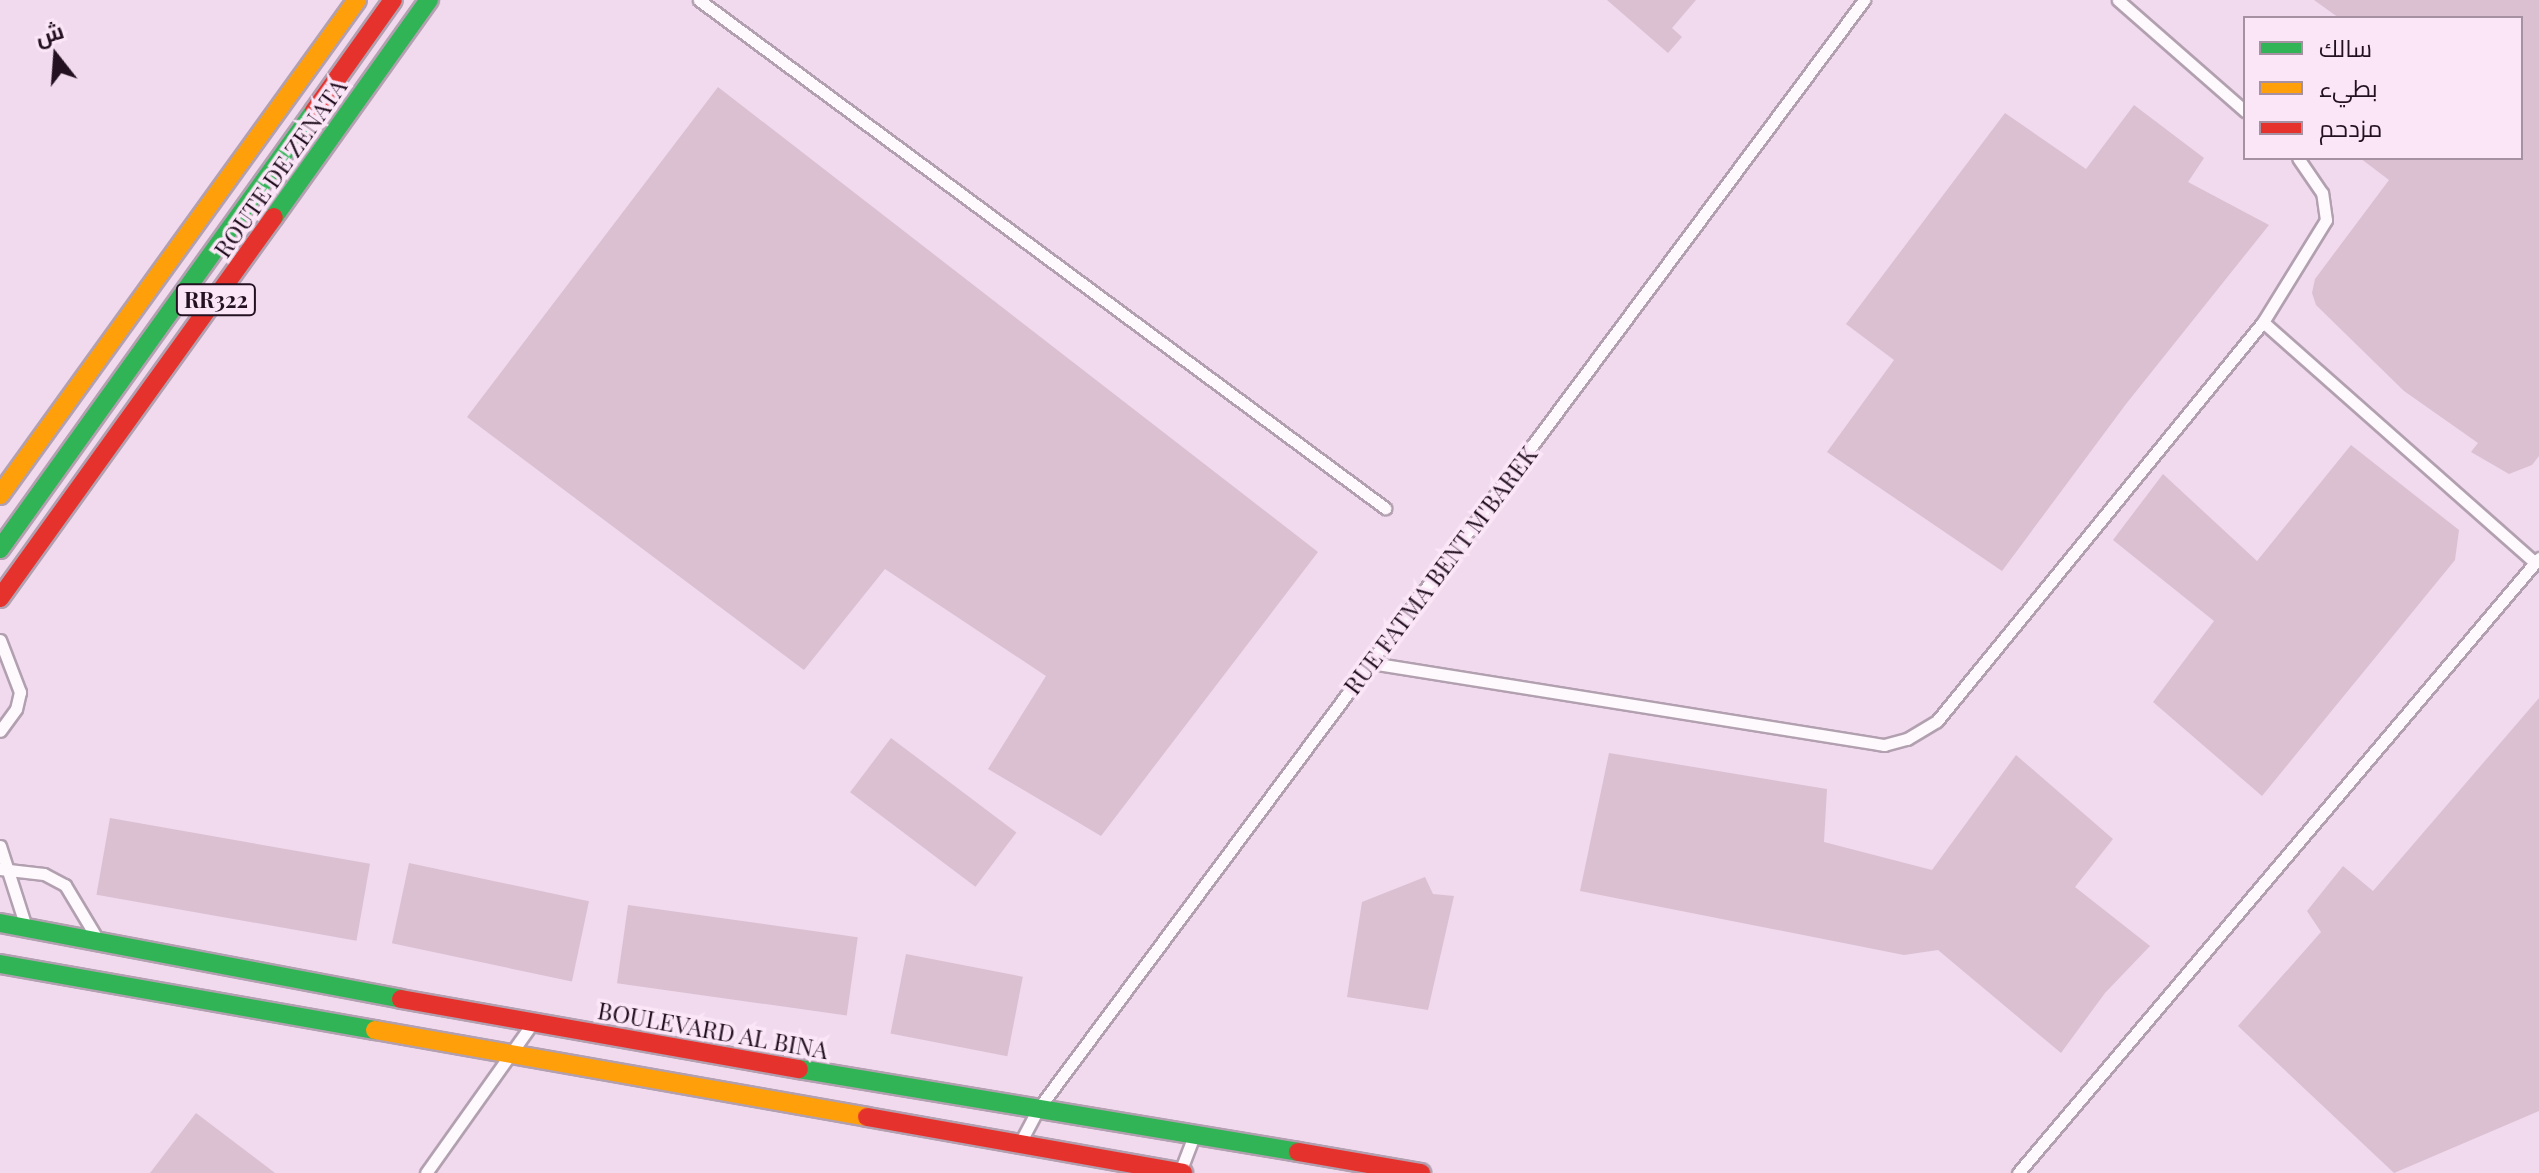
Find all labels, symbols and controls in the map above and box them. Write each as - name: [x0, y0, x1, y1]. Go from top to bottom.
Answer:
- text: ش: [31, 15, 67, 52]
- north arrow: [16, 16, 96, 96]
- legend: [2243, 16, 2523, 160]
- text: سالك: [2319, 31, 2372, 63]
- text: بطيء: [2319, 71, 2378, 103]
- street label: ROUTE DE ZENATA: [208, 73, 352, 263]
- text: مزدحم: [2319, 111, 2382, 143]
- road number: RR322: [174, 282, 258, 318]
- street label: RUE FATMA BENT M'BAREK: [1337, 440, 1543, 700]
- street label: BOULEVARD AL BINA: [595, 995, 831, 1065]

